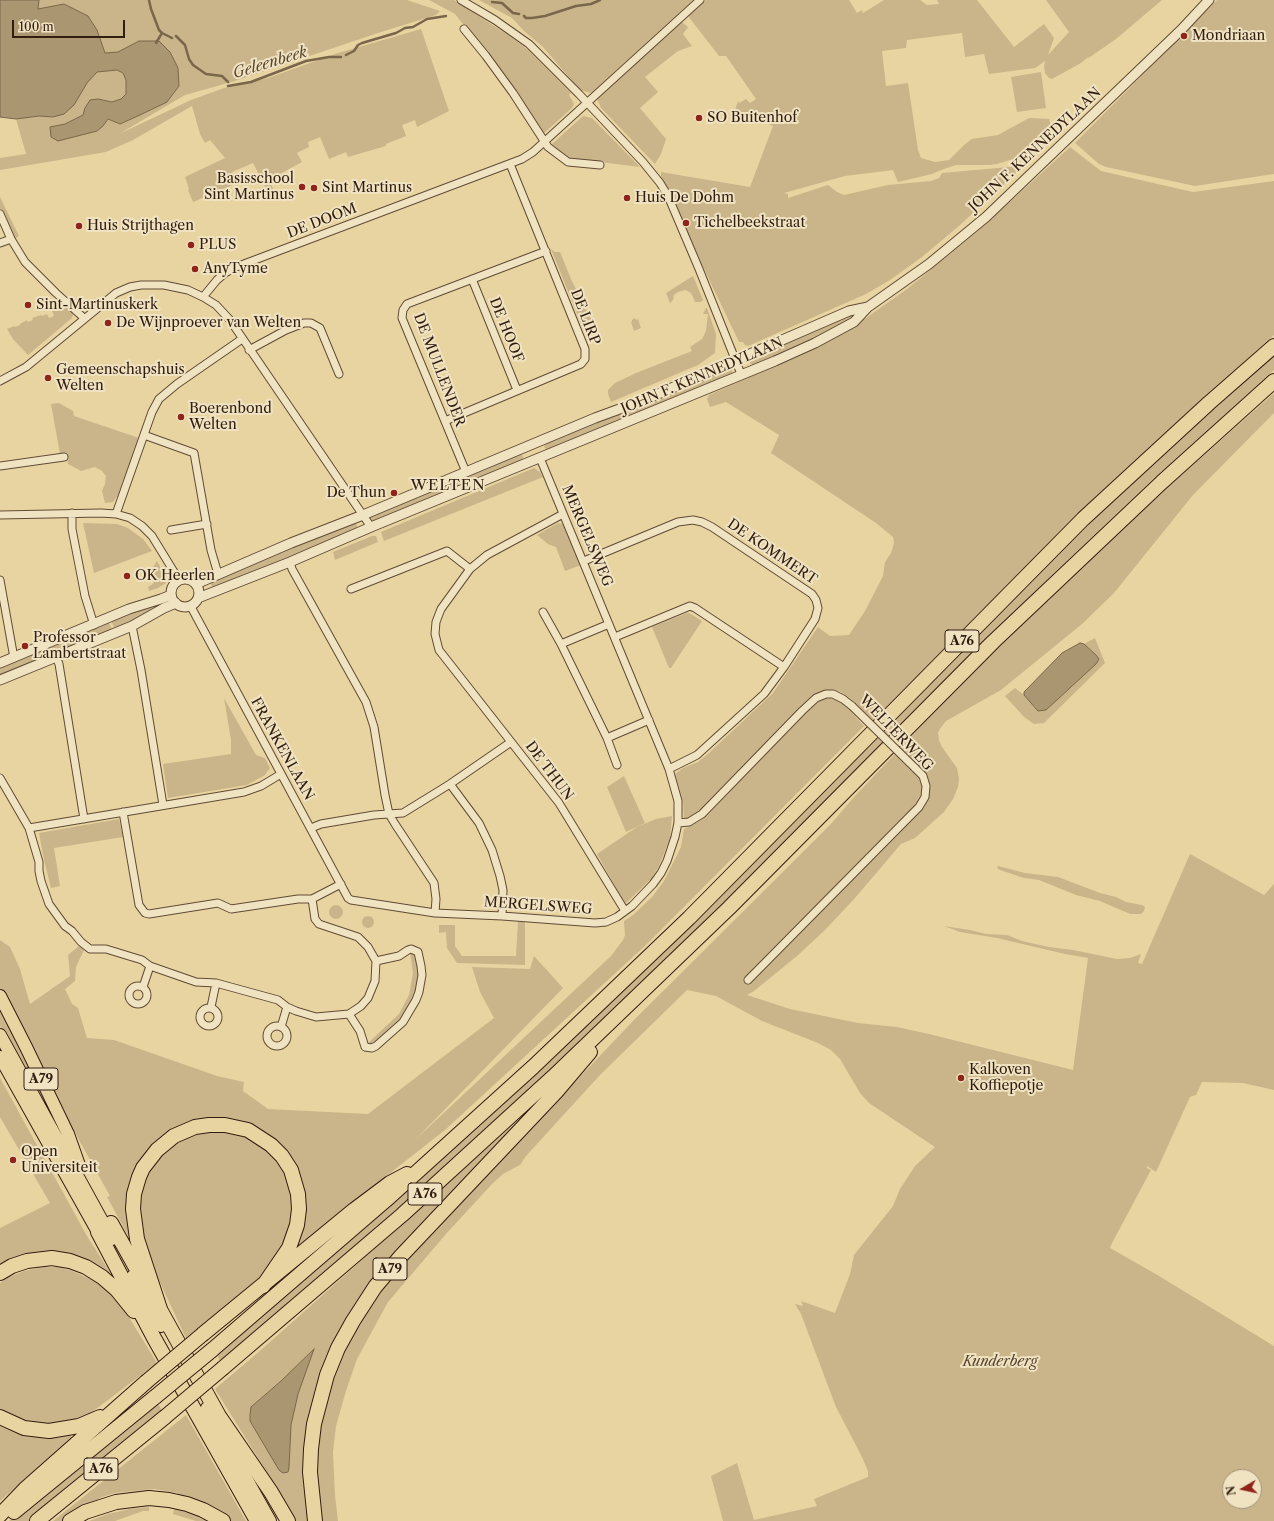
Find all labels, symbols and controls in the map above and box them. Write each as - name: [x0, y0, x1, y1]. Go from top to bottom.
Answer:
- scale bar: [14, 12, 127, 38]
- text: 100 m: [19, 19, 54, 34]
- place label: Mondriaan: [1192, 28, 1265, 44]
- marker: Mondriaan: [1179, 31, 1189, 41]
- water label: Geleenbeek: [231, 43, 309, 83]
- street label: JOHN F. KENNEDYLAAN: [965, 84, 1105, 216]
- place label: SO Buitenhof: [707, 110, 797, 126]
- marker: SO Buitenhof: [694, 113, 704, 123]
- place label: Basisschool Sint Martinus: [204, 171, 294, 204]
- place label: Sint Martinus: [322, 180, 412, 196]
- marker: Basisschool Sint Martinus: [297, 182, 307, 192]
- marker: Sint Martinus: [309, 183, 319, 193]
- place label: Huis De Dohm: [635, 190, 734, 206]
- marker: Huis De Dohm: [622, 193, 632, 203]
- street label: DE DOOM: [285, 200, 359, 242]
- place label: Tichelbeekstraat: [694, 215, 805, 231]
- place label: Huis Strijthagen: [87, 218, 194, 234]
- marker: Tichelbeekstraat: [681, 218, 691, 228]
- marker: Huis Strijthagen: [74, 221, 84, 231]
- place label: PLUS: [199, 237, 236, 253]
- marker: PLUS: [186, 240, 196, 250]
- place label: AnyTyme: [203, 261, 268, 277]
- marker: AnyTyme: [190, 264, 200, 274]
- street label: DE LIRP: [567, 287, 603, 347]
- street label: DE HOOF: [485, 295, 527, 365]
- place label: Sint-Martinuskerk: [36, 297, 158, 313]
- marker: Sint-Martinuskerk: [23, 300, 33, 310]
- street label: DE MULLENDER: [410, 311, 468, 429]
- place label: De Wijnproever van Welten: [116, 315, 301, 331]
- marker: De Wijnproever van Welten: [103, 318, 113, 328]
- street label: JOHN F. KENNEDYLAAN: [618, 334, 786, 418]
- place label: Gemeenschapshuis Welten: [56, 362, 185, 394]
- marker: Gemeenschapshuis Welten: [43, 373, 53, 383]
- place label: Boerenbond Welten: [189, 401, 272, 434]
- marker: Boerenbond Welten: [176, 412, 186, 422]
- district label: WELTEN: [410, 477, 486, 495]
- street label: MERGELSWEG: [558, 483, 616, 589]
- place label: De Thun: [326, 485, 386, 501]
- marker: De Thun: [389, 488, 399, 498]
- street label: DE KOMMERT: [724, 516, 820, 588]
- place label: OK Heerlen: [135, 568, 215, 584]
- marker: OK Heerlen: [122, 571, 132, 581]
- place label: Professor Lambertstraat: [33, 630, 126, 662]
- road number: A76: [945, 630, 979, 652]
- marker: Professor Lambertstraat: [20, 641, 30, 651]
- street label: WELTERWEG: [856, 692, 936, 774]
- street label: FRANKENLAAN: [247, 695, 317, 803]
- street label: DE THUN: [521, 738, 577, 804]
- street label: MERGELSWEG: [483, 894, 593, 918]
- place label: Kalkoven Koffiepotje: [969, 1062, 1043, 1094]
- road number: A79: [24, 1068, 58, 1090]
- marker: Kalkoven Koffiepotje: [956, 1073, 966, 1083]
- place label: Open Universiteit: [21, 1144, 98, 1176]
- marker: Open Universiteit: [8, 1155, 18, 1165]
- road number: A76: [408, 1183, 442, 1205]
- road number: A79: [373, 1258, 407, 1280]
- park label: Kunderberg: [963, 1354, 1037, 1370]
- road number: A76: [84, 1458, 118, 1480]
- north arrow: [1222, 1469, 1262, 1509]
- text: N: [1223, 1485, 1239, 1497]

